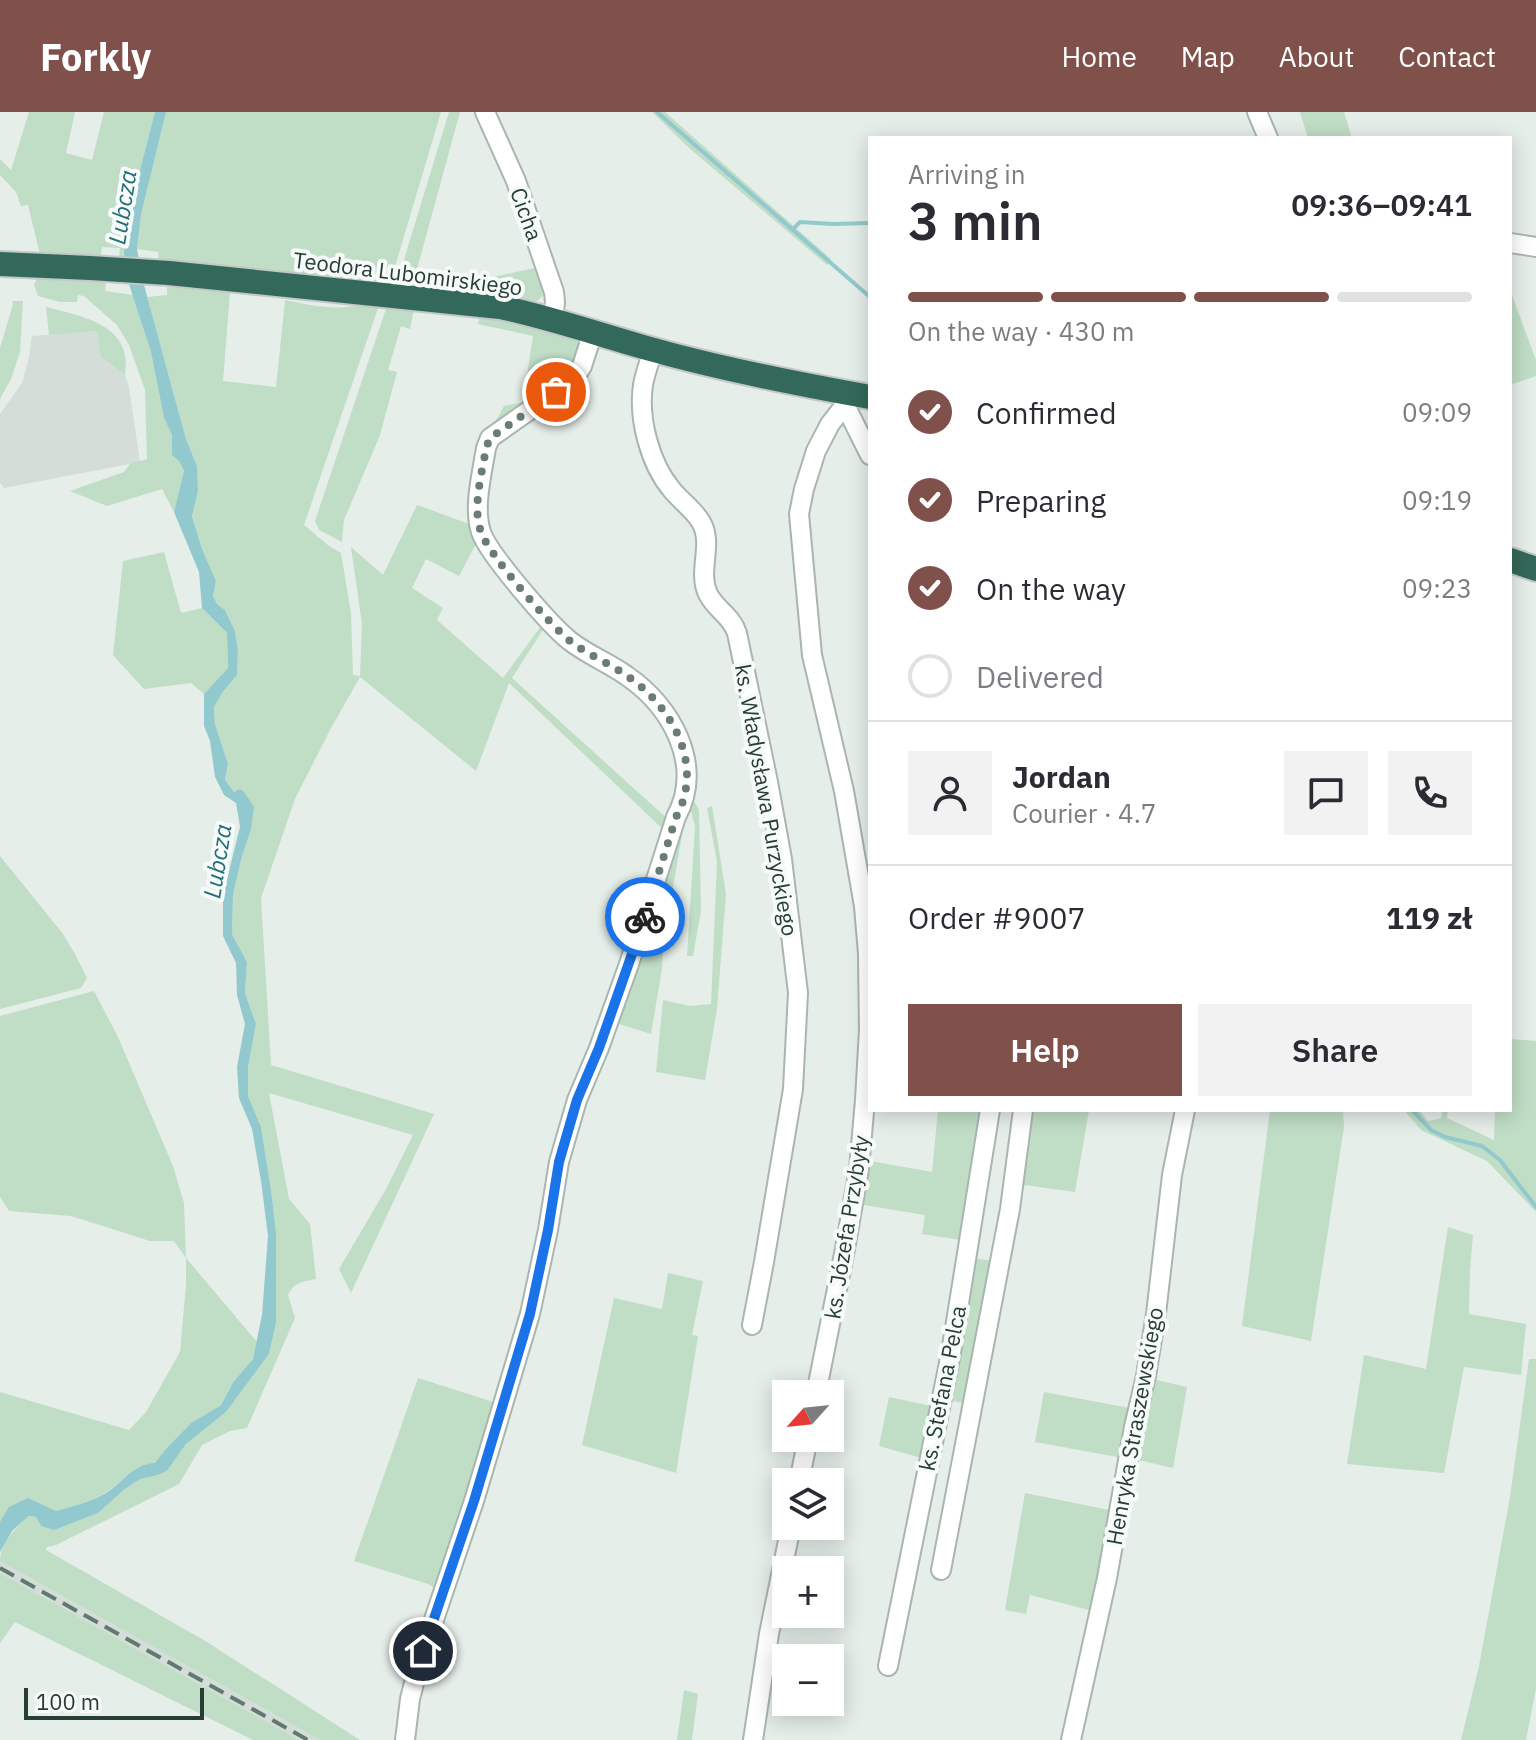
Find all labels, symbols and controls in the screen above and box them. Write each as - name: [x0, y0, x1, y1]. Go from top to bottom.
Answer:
- text: Forkly: [40, 32, 151, 81]
- text: Home: [1061, 38, 1137, 75]
- text: Map: [1181, 38, 1235, 75]
- text: About: [1279, 38, 1354, 75]
- text: Contact: [1398, 38, 1496, 75]
- text: Arriving in: [908, 157, 1025, 191]
- water label: Lubcza: [100, 168, 144, 246]
- street label: Cicha: [504, 183, 550, 245]
- text: 09:36–09:41: [1291, 185, 1472, 224]
- text: 3 min: [908, 187, 1043, 254]
- street label: Teodora Lubomirskiego: [292, 245, 524, 301]
- text: On the way · 430 m: [908, 314, 1134, 348]
- pin: [522, 358, 590, 426]
- icon: bag: [534, 370, 578, 414]
- icon: check: [908, 390, 952, 434]
- text: Confirmed: [976, 393, 1117, 432]
- text: 09:09: [1402, 395, 1472, 429]
- icon: check: [908, 478, 952, 522]
- text: Preparing: [976, 481, 1106, 520]
- text: 09:19: [1402, 483, 1472, 517]
- icon: check: [908, 566, 952, 610]
- text: On the way: [976, 569, 1126, 608]
- text: 09:23: [1402, 571, 1472, 605]
- text: Delivered: [976, 657, 1104, 696]
- street label: ks. Władysława Purzyckiego: [729, 662, 805, 938]
- button: person: [908, 751, 992, 835]
- button: chat: [1284, 751, 1368, 835]
- button: phone: [1388, 751, 1472, 835]
- text: Jordan: [1012, 757, 1111, 796]
- text: Courier · 4.7: [1012, 796, 1156, 830]
- water label: Lubcza: [195, 822, 239, 900]
- courier: [605, 877, 685, 957]
- icon: bike: [623, 895, 667, 939]
- text: Order #9007: [908, 898, 1085, 937]
- text: 119 zł: [1386, 898, 1472, 937]
- button: Help: [908, 1004, 1182, 1096]
- button: Share: [1198, 1004, 1472, 1096]
- street label: ks. Józefa Przybyły: [817, 1133, 875, 1321]
- street label: ks. Stefana Pelca: [912, 1303, 972, 1473]
- street label: Henryka Straszewskiego: [1099, 1305, 1169, 1547]
- north arrow: [772, 1380, 844, 1452]
- map controls: [772, 1380, 844, 1716]
- button: layers: [772, 1468, 844, 1540]
- button: +: [772, 1556, 844, 1628]
- pin: [389, 1617, 457, 1685]
- icon: home: [401, 1629, 445, 1673]
- button: −: [772, 1644, 844, 1716]
- scale bar: [24, 1684, 204, 1720]
- text: 100 m: [36, 1687, 100, 1716]

